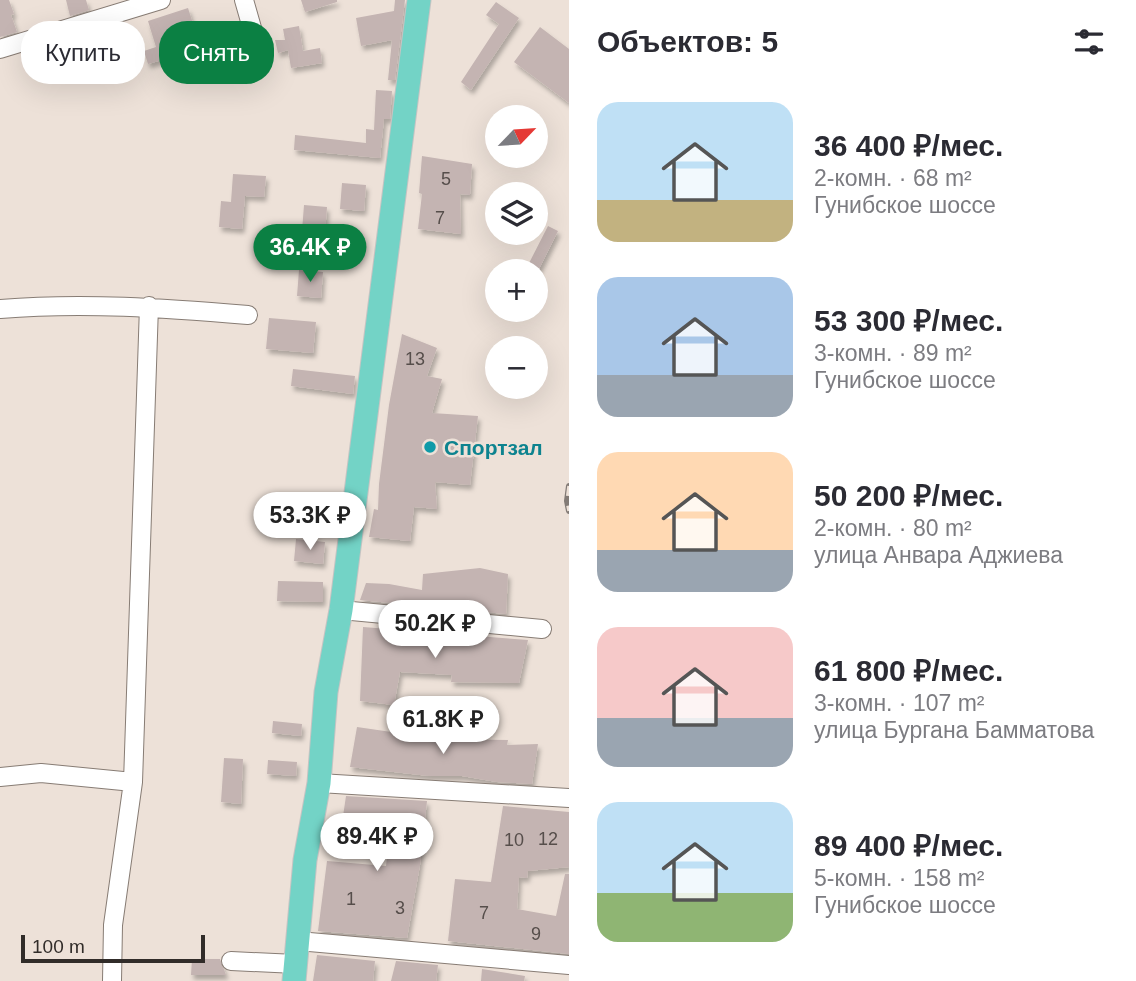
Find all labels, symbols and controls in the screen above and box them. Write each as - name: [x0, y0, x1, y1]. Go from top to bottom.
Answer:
- chip: Купить: [21, 21, 145, 84]
- chip: Снять: [159, 21, 274, 84]
- icon: filters: [1070, 23, 1108, 61]
- text: Объектов: 5: [597, 25, 778, 58]
- north arrow: [485, 105, 548, 168]
- map controls: [485, 105, 548, 399]
- text: 36 400 ₽/мес.: [814, 129, 1003, 162]
- icon: home: [653, 130, 737, 214]
- text: 2-комн. · 68 m²: [814, 165, 972, 191]
- house number: 5: [441, 169, 451, 189]
- button: layers: [485, 182, 548, 245]
- text: Гунибское шоссе: [814, 192, 996, 218]
- house number: 7: [435, 208, 445, 228]
- pin: 36.4K ₽: [245, 224, 375, 284]
- text: 36.4K ₽: [269, 234, 351, 260]
- button: +: [485, 259, 548, 322]
- text: 53 300 ₽/мес.: [814, 304, 1003, 337]
- icon: home: [653, 305, 737, 389]
- button: −: [485, 336, 548, 399]
- text: 3-комн. · 89 m²: [814, 340, 972, 366]
- house number: 13: [405, 349, 425, 369]
- text: Гунибское шоссе: [814, 367, 996, 393]
- place label: Спортзал: [444, 436, 543, 459]
- marker: Спортзал: [422, 439, 438, 455]
- text: 50 200 ₽/мес.: [814, 479, 1003, 512]
- icon: home: [653, 480, 737, 564]
- pin: 53.3K ₽: [245, 492, 375, 552]
- text: 53.3K ₽: [269, 502, 351, 528]
- text: 2-комн. · 80 m²: [814, 515, 972, 541]
- text: улица Анвара Аджиева: [814, 542, 1063, 568]
- pin: 50.2K ₽: [370, 600, 500, 660]
- text: 50.2K ₽: [394, 610, 476, 636]
- text: 61 800 ₽/мес.: [814, 654, 1003, 687]
- icon: home: [653, 655, 737, 739]
- text: 3-комн. · 107 m²: [814, 690, 985, 716]
- pin: 61.8K ₽: [378, 696, 508, 756]
- text: 61.8K ₽: [402, 706, 484, 732]
- text: улица Бургана Бамматова: [814, 717, 1094, 743]
- pin: 89.4K ₽: [312, 814, 442, 873]
- text: 89.4K ₽: [336, 823, 418, 849]
- house number: 12: [538, 829, 558, 849]
- text: 89 400 ₽/мес.: [814, 829, 1003, 862]
- house number: 10: [504, 830, 524, 850]
- icon: home: [653, 830, 737, 914]
- text: 5-комн. · 158 m²: [814, 865, 985, 891]
- house number: 1: [346, 889, 356, 909]
- text: Гунибское шоссе: [814, 892, 996, 918]
- house number: 3: [395, 898, 405, 918]
- house number: 7: [479, 903, 489, 923]
- house number: 9: [531, 924, 541, 944]
- scale bar: [21, 932, 205, 964]
- text: 100 m: [32, 936, 85, 957]

